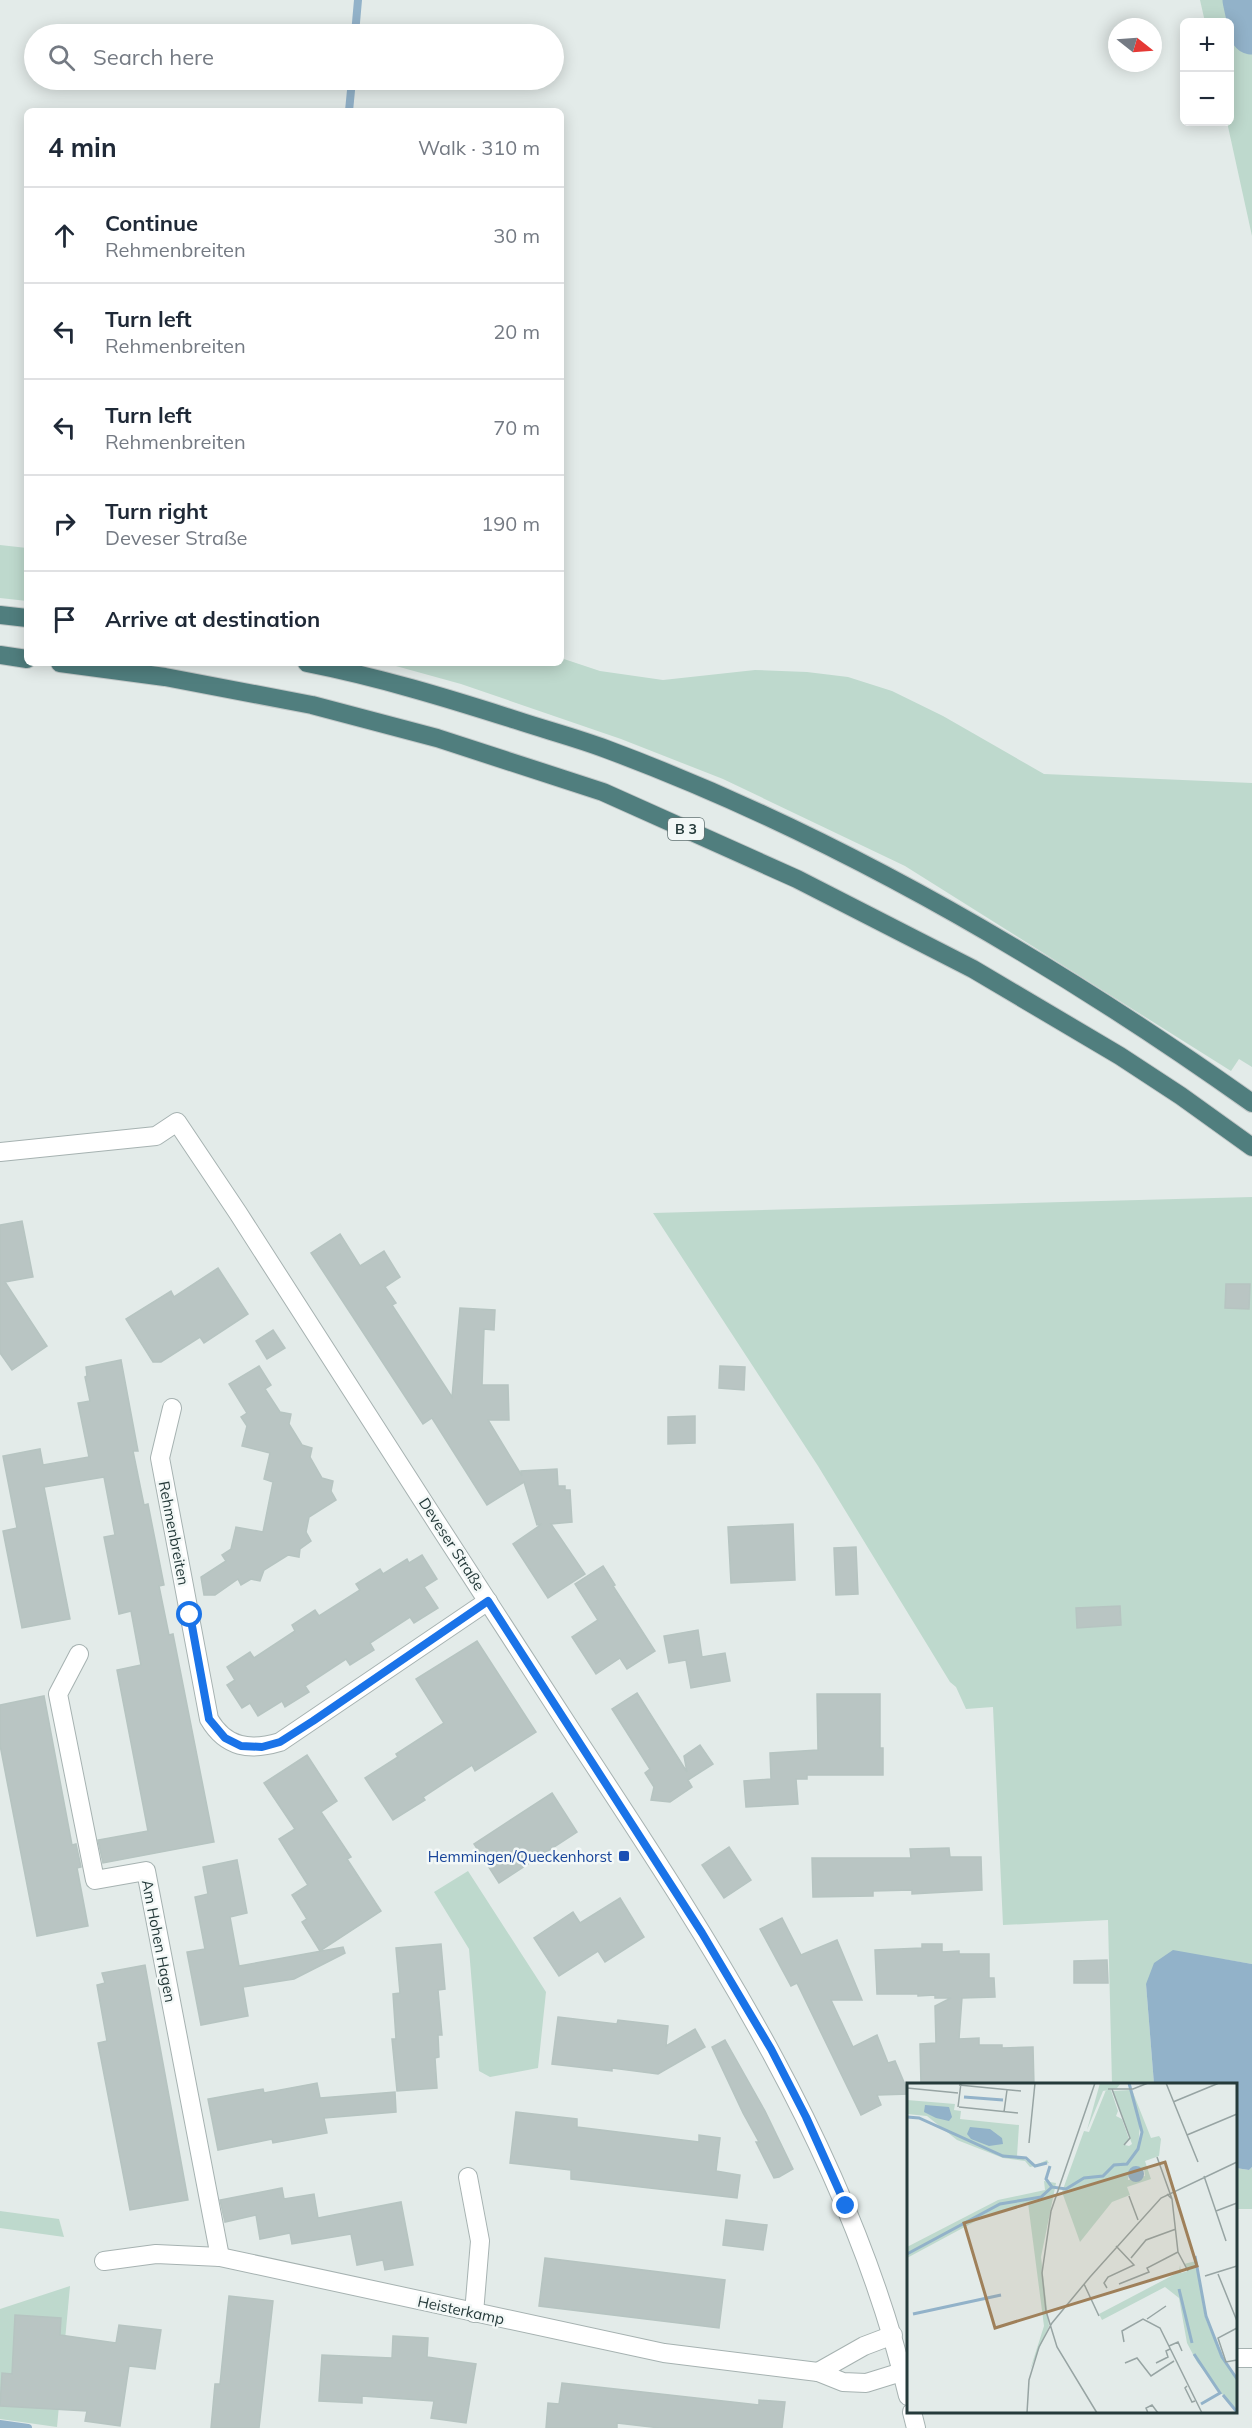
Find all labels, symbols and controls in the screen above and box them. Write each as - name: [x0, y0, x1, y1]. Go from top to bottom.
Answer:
- north arrow: [1108, 18, 1162, 72]
- map controls: [1180, 18, 1234, 126]
- button: +: [1180, 18, 1234, 72]
- search box: [24, 24, 564, 90]
- icon: search: [45, 41, 78, 74]
- text: Search here: [93, 43, 214, 71]
- button: −: [1180, 72, 1234, 126]
- text: 4 min: [48, 131, 117, 164]
- text: Walk · 310 m: [418, 135, 540, 160]
- text: Continue: [105, 209, 198, 237]
- icon: ahead: [48, 219, 81, 252]
- text: 30 m: [493, 223, 540, 248]
- text: Rehmenbreiten: [105, 237, 246, 262]
- text: Turn left: [105, 305, 192, 333]
- icon: left: [48, 315, 81, 348]
- text: 20 m: [493, 319, 540, 344]
- text: Rehmenbreiten: [105, 333, 246, 358]
- text: Turn left: [105, 401, 192, 429]
- icon: left: [48, 411, 81, 444]
- text: 70 m: [493, 415, 540, 440]
- text: Rehmenbreiten: [105, 429, 246, 454]
- text: Turn right: [105, 497, 208, 525]
- icon: right: [48, 507, 81, 540]
- text: 190 m: [481, 511, 540, 536]
- text: Deveser Straße: [105, 525, 247, 550]
- icon: arrive: [48, 603, 81, 636]
- text: Arrive at destination: [105, 605, 320, 633]
- road number: B 3: [668, 818, 704, 840]
- street label: Rehmenbreiten: [155, 1479, 193, 1587]
- street label: Deveser Straße: [415, 1494, 489, 1594]
- route start: [176, 1601, 202, 1627]
- place label: Hemmingen/Queckenhorst: [428, 1847, 612, 1866]
- marker: Hemmingen/Queckenhorst: [617, 1849, 631, 1863]
- street label: Am Hohen Hagen: [138, 1878, 180, 2004]
- inset map: [907, 2083, 1237, 2413]
- route end: [832, 2192, 858, 2218]
- street label: Heisterkamp: [416, 2292, 506, 2328]

